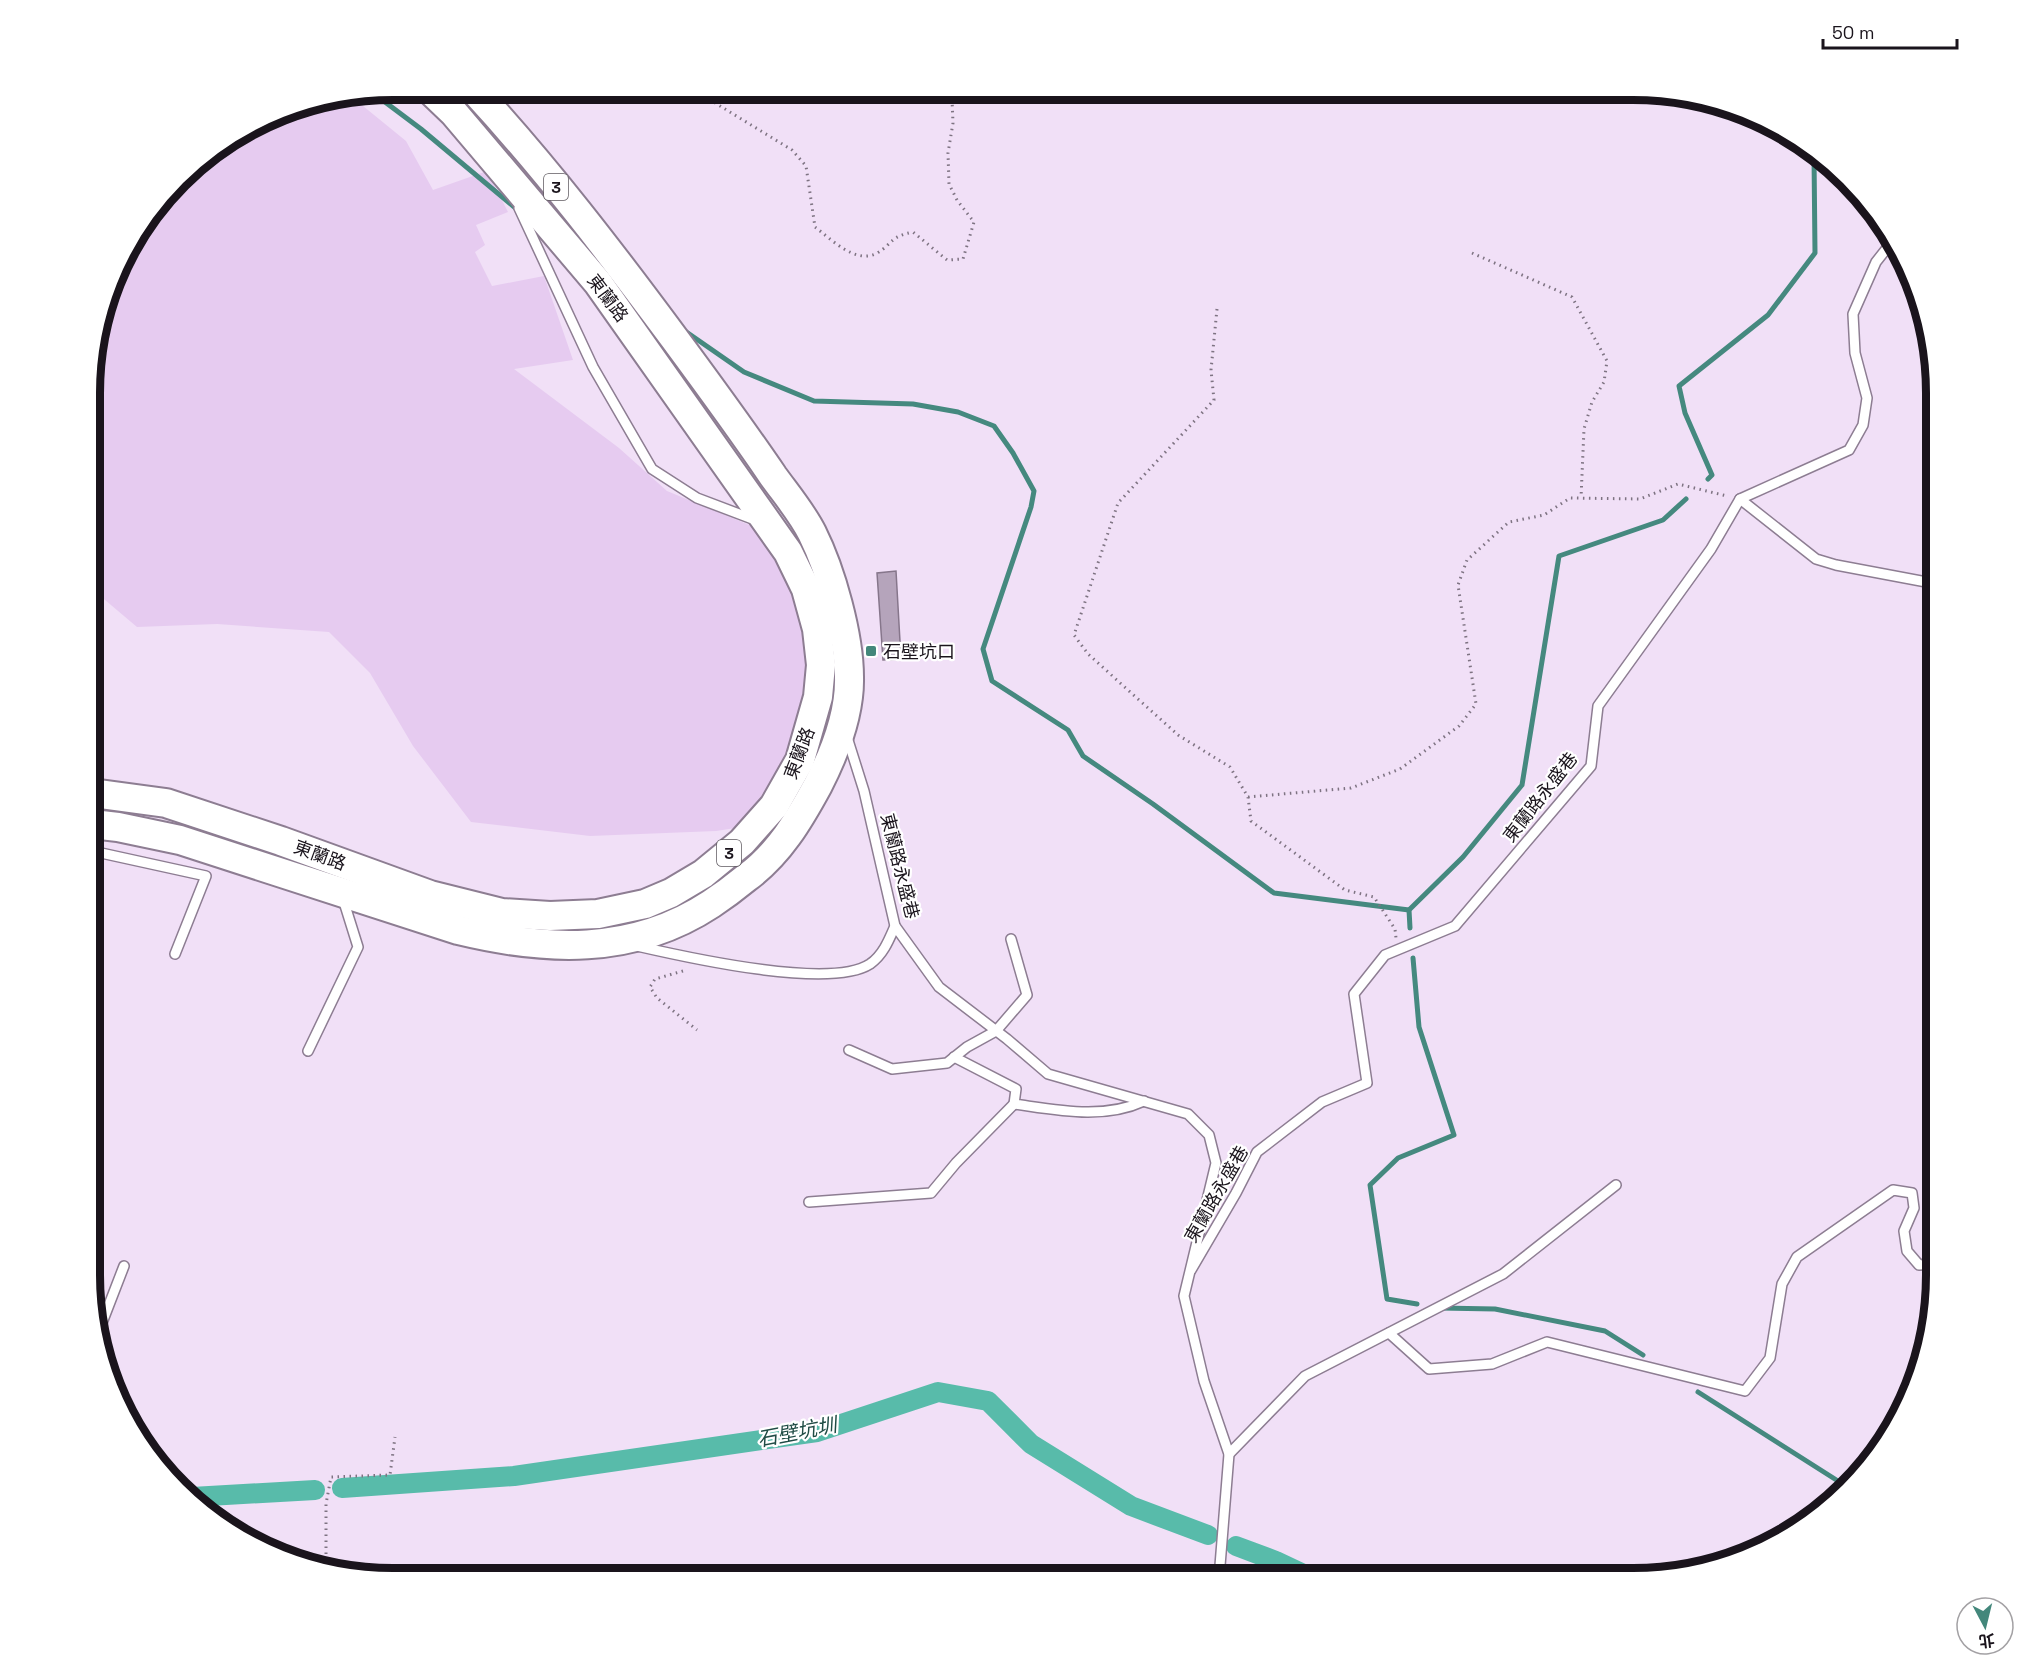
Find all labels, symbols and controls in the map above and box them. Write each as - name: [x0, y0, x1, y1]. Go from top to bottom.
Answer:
- scale bar: [1823, 12, 1956, 50]
- text: 50 m: [1832, 21, 1874, 44]
- road number: 3: [544, 174, 568, 200]
- street label: 東蘭路: [583, 270, 633, 326]
- place label: 石壁坑口: [883, 640, 955, 663]
- marker: 石壁坑口: [864, 644, 878, 658]
- street label: 東蘭路: [779, 724, 819, 782]
- street label: 東蘭路永盛巷: [1498, 747, 1582, 847]
- street label: 東蘭路永盛巷: [876, 811, 924, 921]
- street label: 東蘭路: [291, 835, 349, 875]
- road number: 3: [717, 840, 741, 866]
- street label: 東蘭路永盛巷: [1179, 1141, 1253, 1247]
- water label: 石壁坑圳: [755, 1411, 842, 1452]
- north arrow: [1955, 1596, 2015, 1656]
- text: 北: [1978, 1629, 1996, 1652]

